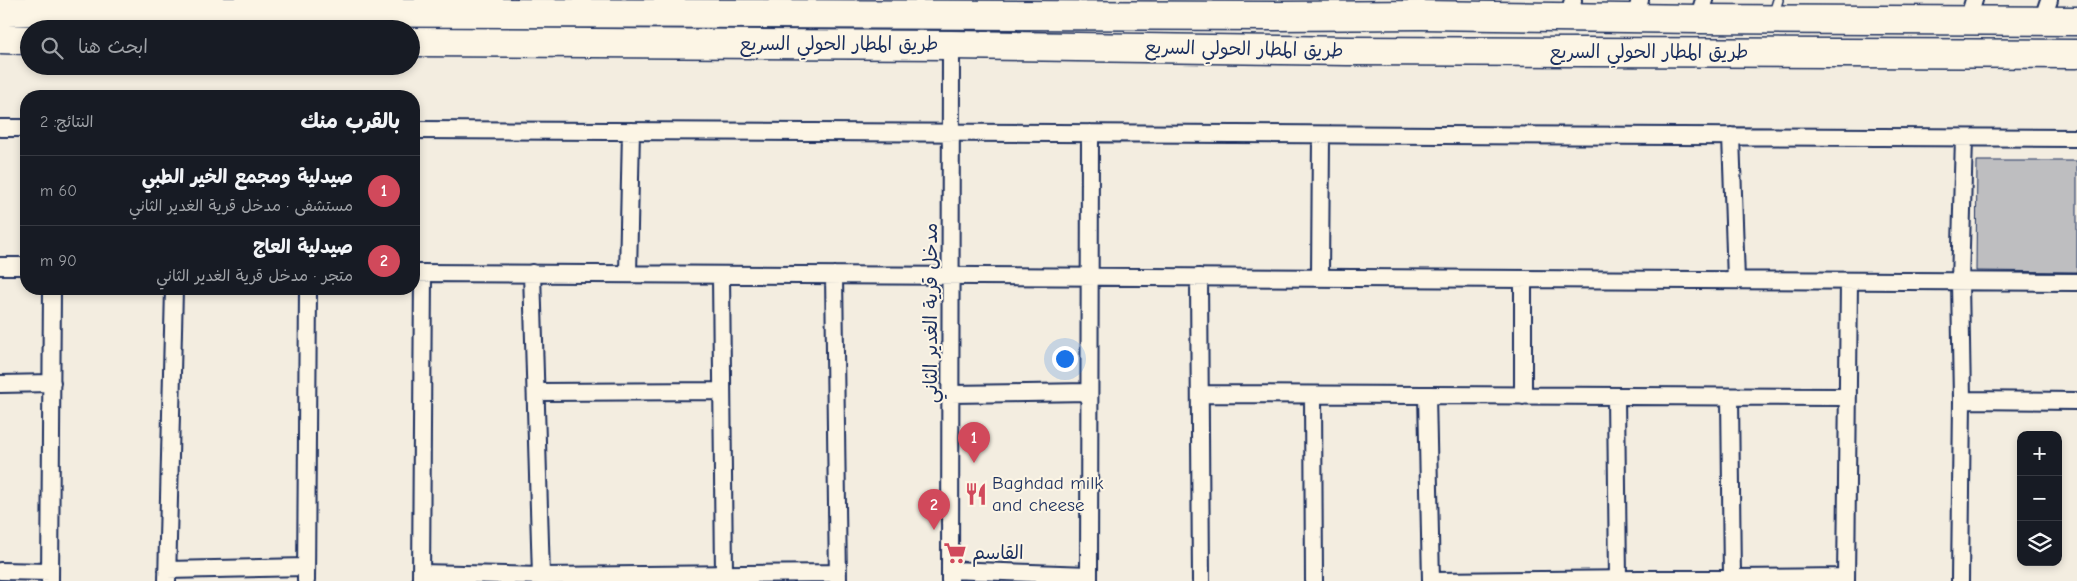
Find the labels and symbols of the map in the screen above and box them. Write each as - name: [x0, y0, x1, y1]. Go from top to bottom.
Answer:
- street label: طريق المطار الحولي السريع: [740, 33, 938, 60]
- street label: طريق المطار الحولي السريع: [1144, 36, 1344, 67]
- street label: طريق المطار الحولي السريع: [1550, 41, 1748, 68]
- street label: مدخل قرية الغدير الثاني: [920, 223, 947, 403]
- your location: [1052, 346, 1078, 372]
- pin: 1: [958, 422, 990, 463]
- place label: Baghdad milk and cheese: [992, 472, 1104, 516]
- restaurant icon: Baghdad milk and cheese: [963, 481, 989, 507]
- pin: 2: [918, 489, 950, 530]
- supermarket icon: القاسم: [942, 540, 968, 566]
- place label: القاسم: [972, 542, 1024, 567]

